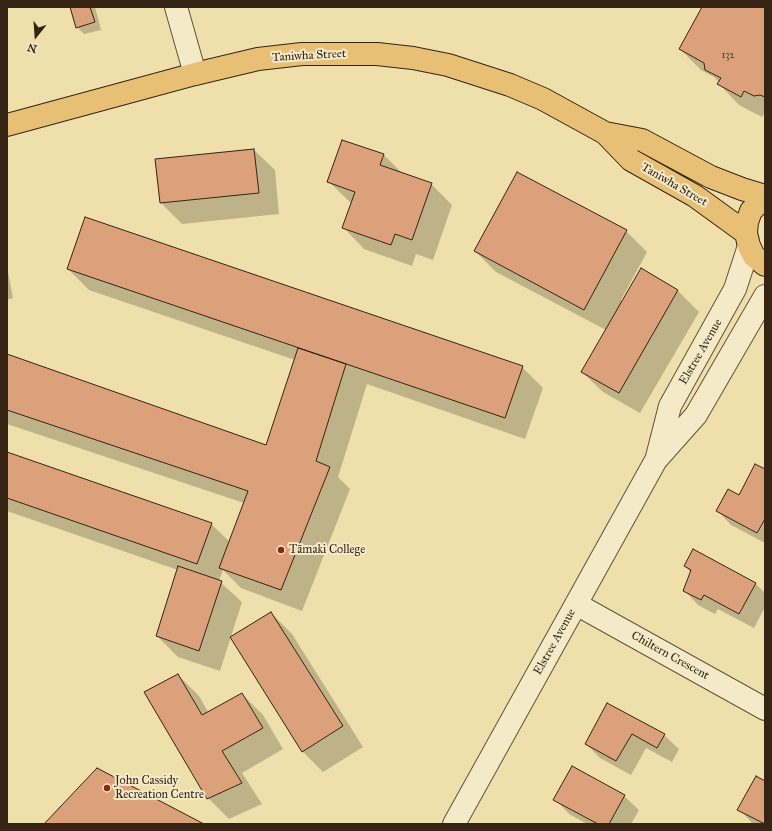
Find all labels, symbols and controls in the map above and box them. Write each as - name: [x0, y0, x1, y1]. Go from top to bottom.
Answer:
- north arrow: [16, 16, 56, 56]
- text: N: [26, 40, 39, 56]
- street label: Taniwha Street: [272, 47, 346, 65]
- house number: 132: [722, 50, 734, 62]
- street label: Taniwha Street: [638, 160, 710, 210]
- street label: Elstree Avenue: [676, 317, 726, 387]
- place label: Tāmaki College: [289, 543, 365, 557]
- marker: Tāmaki College: [276, 545, 286, 555]
- street label: Elstree Avenue: [531, 606, 579, 678]
- street label: Chiltern Crescent: [629, 629, 711, 683]
- place label: John Cassidy Recreation Centre: [115, 774, 204, 802]
- marker: John Cassidy Recreation Centre: [102, 783, 112, 793]

